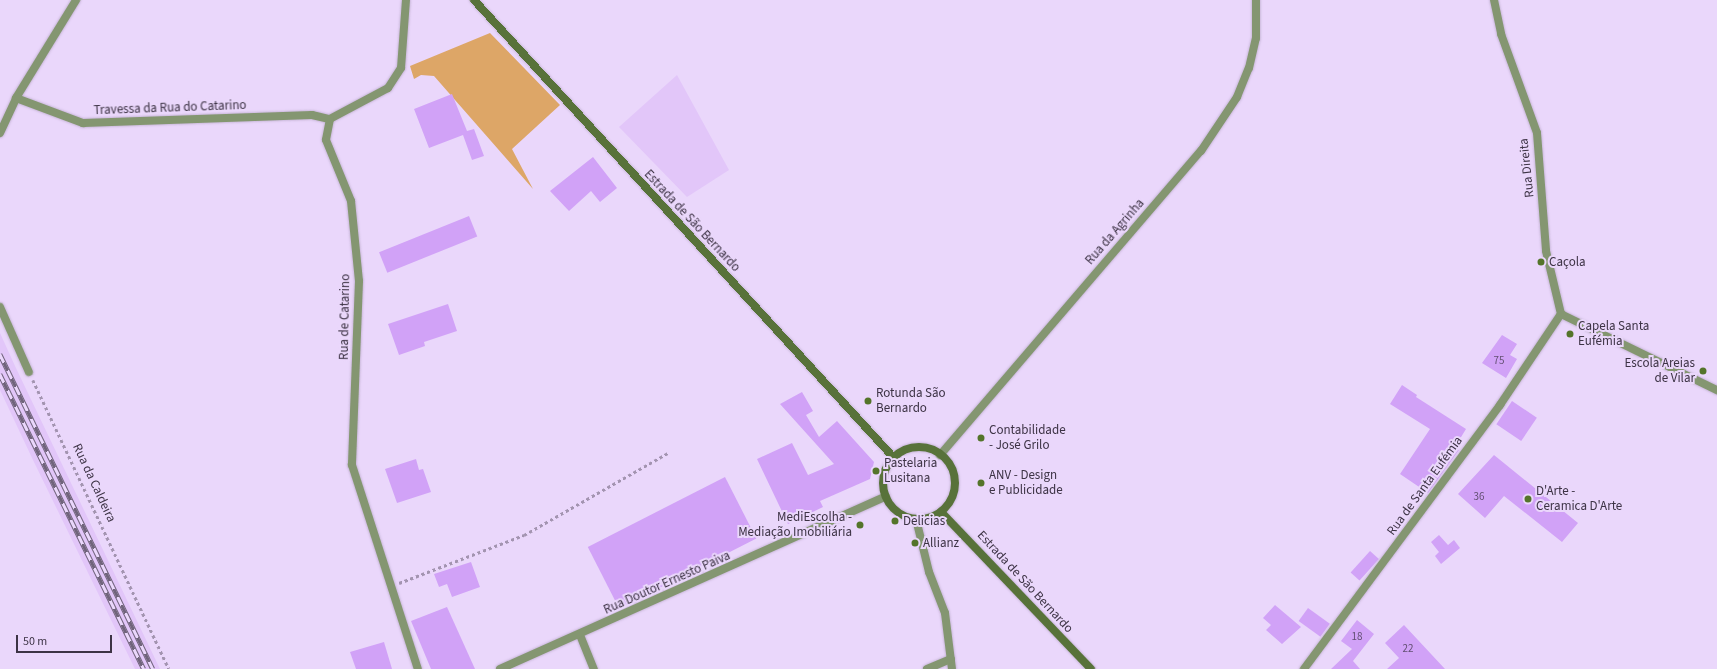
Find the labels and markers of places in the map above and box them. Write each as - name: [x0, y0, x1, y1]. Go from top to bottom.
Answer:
- place label: Caçola: [1549, 254, 1586, 270]
- marker: Caçola: [1536, 257, 1546, 267]
- place label: Capela Santa Eufémia: [1578, 319, 1649, 350]
- marker: Capela Santa Eufémia: [1565, 329, 1575, 339]
- place label: Escola Areias de Vilar: [1624, 356, 1695, 387]
- marker: Escola Areias de Vilar: [1698, 366, 1708, 376]
- place label: Rotunda São Bernardo: [876, 386, 946, 417]
- marker: Rotunda São Bernardo: [863, 396, 873, 406]
- place label: Contabilidade - José Grilo: [989, 423, 1066, 454]
- marker: Contabilidade - José Grilo: [976, 433, 986, 443]
- place label: Pastelaria Lusitana: [884, 456, 937, 487]
- marker: Pastelaria Lusitana: [871, 466, 881, 476]
- place label: ANV - Design e Publicidade: [989, 468, 1063, 499]
- marker: ANV - Design e Publicidade: [976, 478, 986, 488]
- place label: D'Arte - Ceramica D'Arte: [1536, 484, 1622, 515]
- marker: D'Arte - Ceramica D'Arte: [1523, 494, 1533, 504]
- place label: MediEscolha - Mediação Imobiliária: [738, 510, 852, 541]
- place label: Delicias: [903, 513, 945, 529]
- marker: Delicias: [890, 516, 900, 526]
- marker: MediEscolha - Mediação Imobiliária: [855, 520, 865, 530]
- place label: Allianz: [923, 535, 959, 551]
- marker: Allianz: [910, 538, 920, 548]

